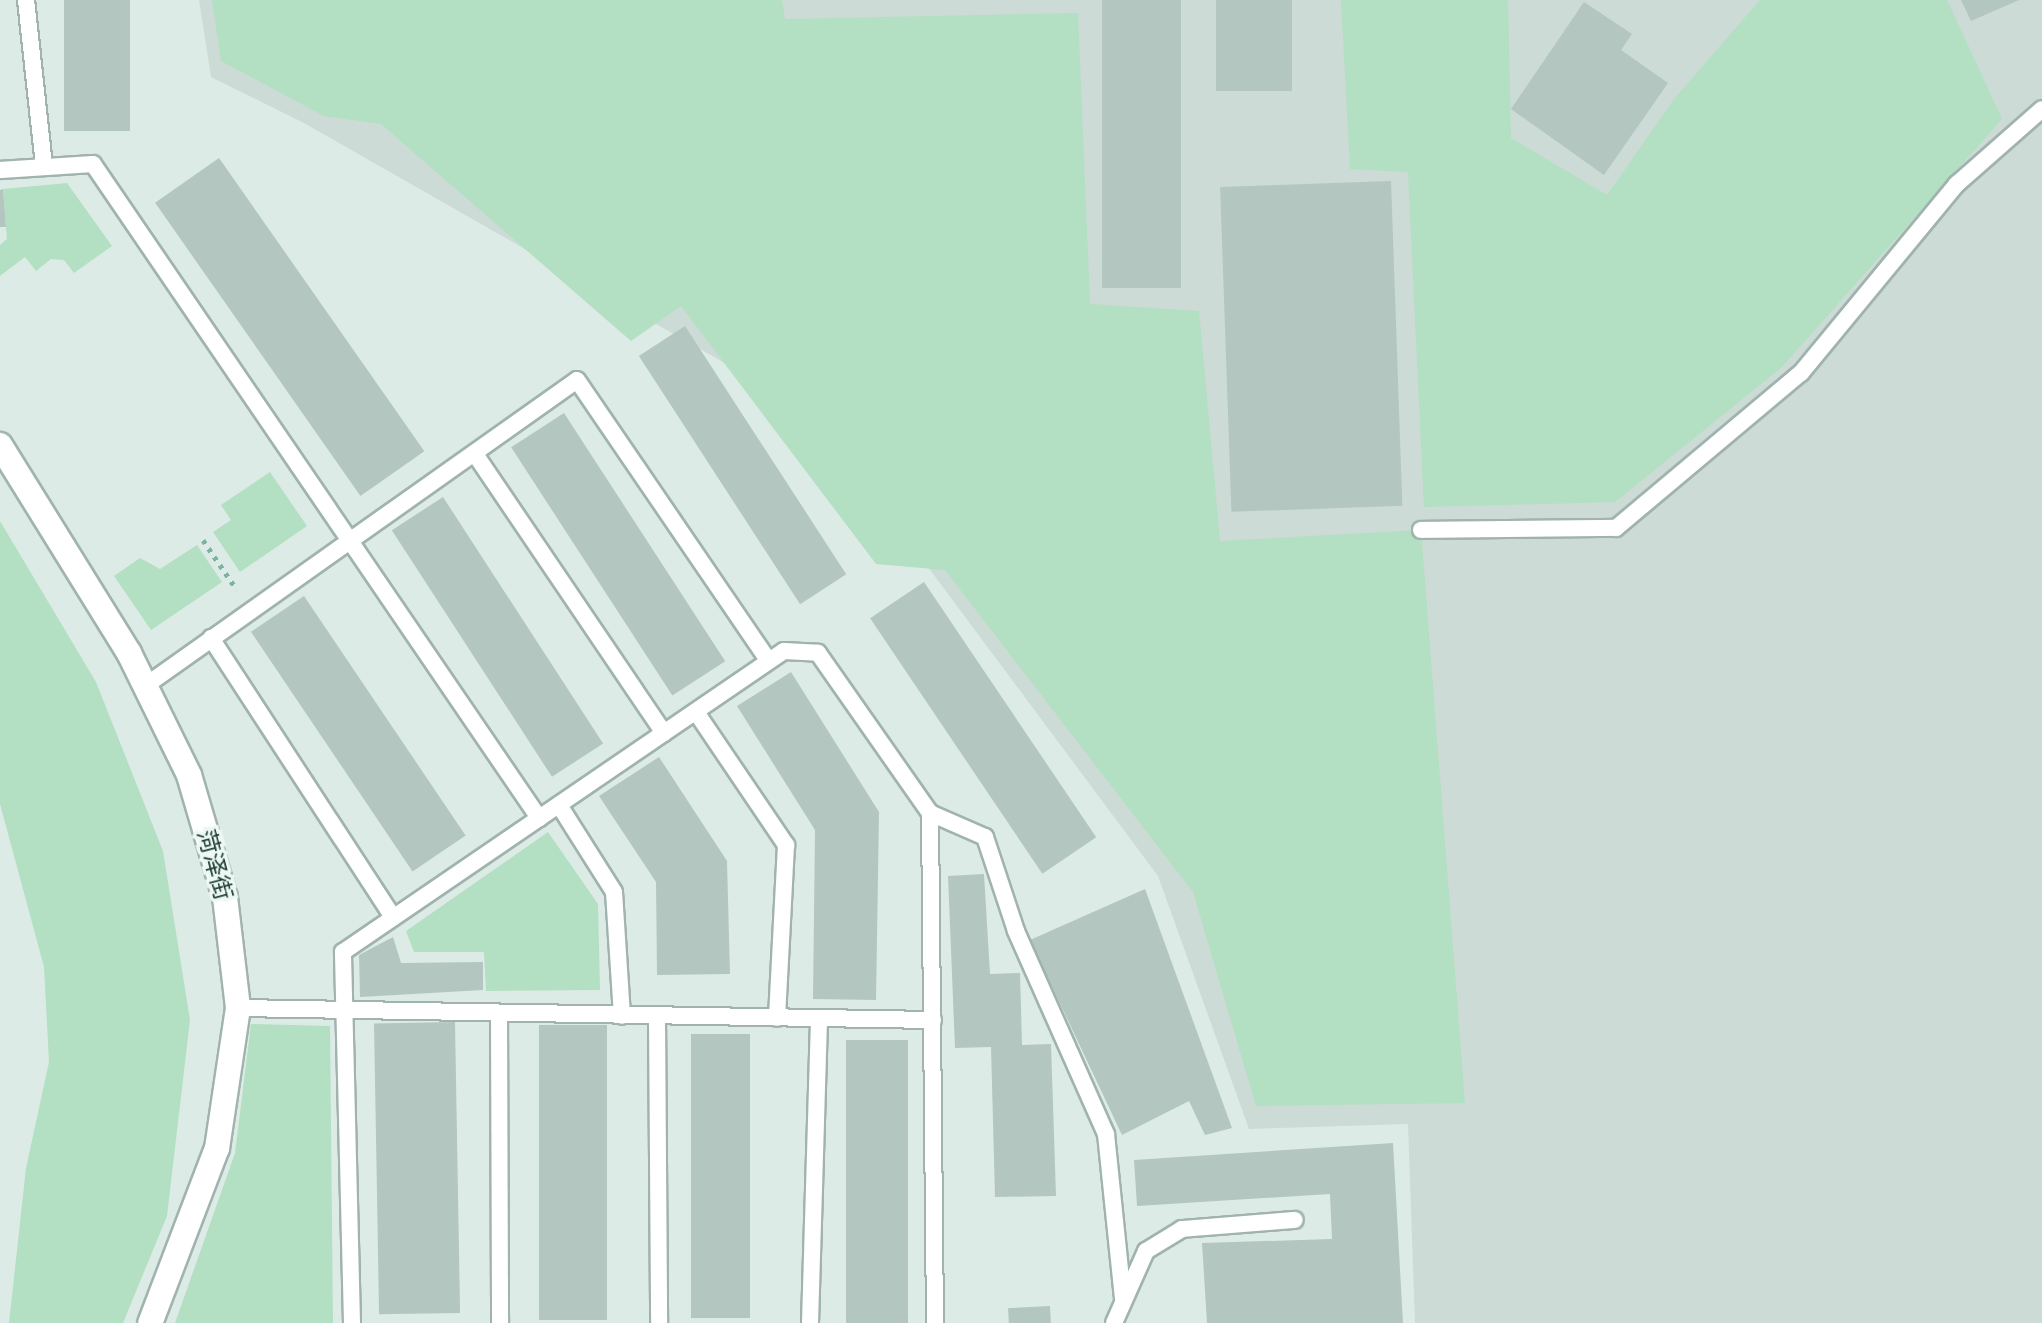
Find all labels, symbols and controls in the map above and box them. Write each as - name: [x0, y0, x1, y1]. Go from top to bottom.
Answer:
- street label: 菏泽街: [191, 826, 237, 904]

